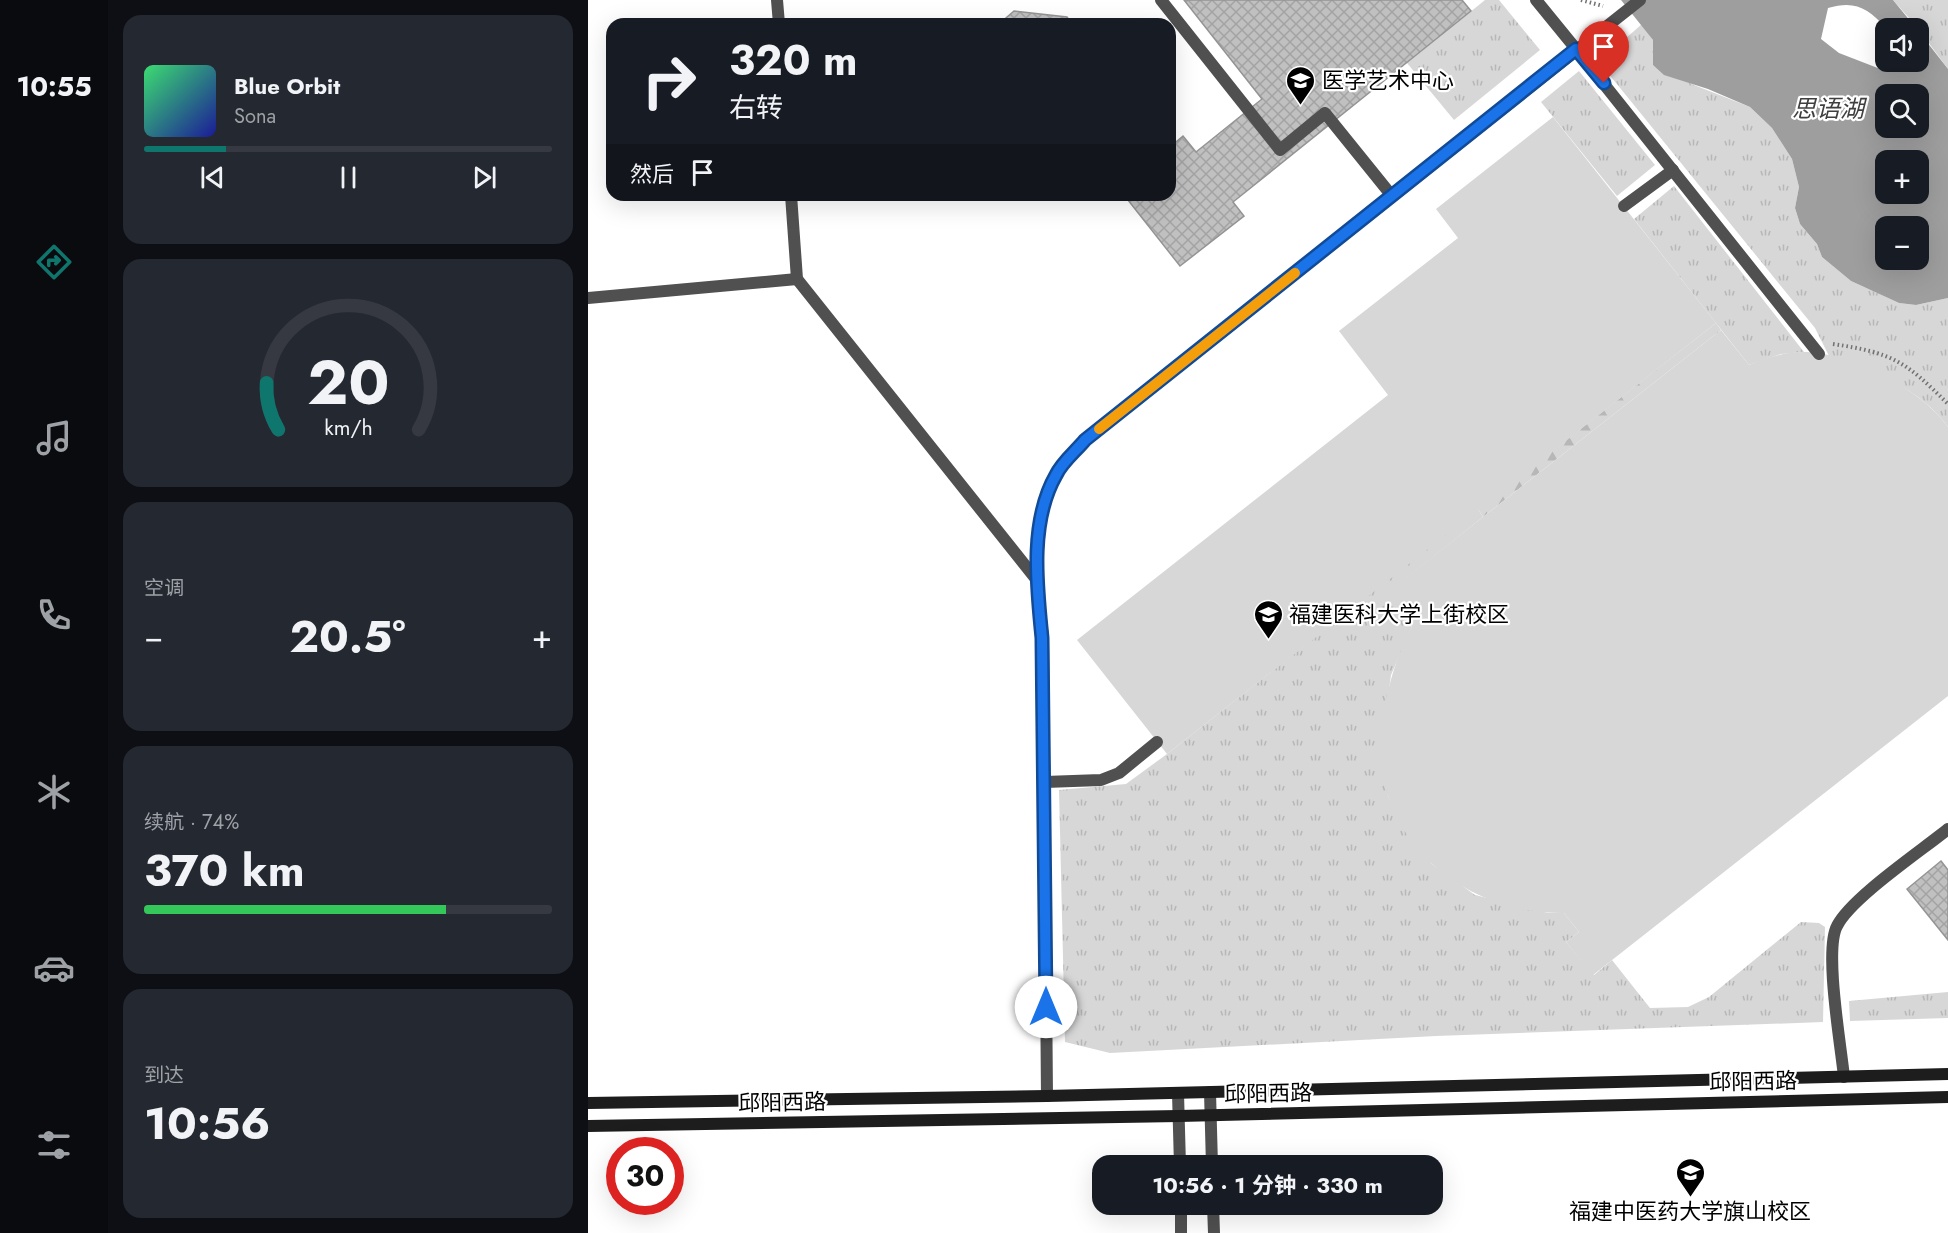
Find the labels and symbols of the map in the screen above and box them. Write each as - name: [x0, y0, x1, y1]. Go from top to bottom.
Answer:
- pin: [1578, 21, 1629, 83]
- school or university icon: 医学艺术中心: [1285, 64, 1317, 106]
- place label: 医学艺术中心: [1322, 64, 1454, 96]
- water label: 思语湖: [1792, 91, 1868, 126]
- school or university icon: 福建医科大学上街校区: [1252, 598, 1284, 640]
- place label: 福建医科大学上街校区: [1289, 598, 1509, 630]
- position arrow: [1014, 975, 1078, 1039]
- street label: 邱阳西路: [1709, 1064, 1797, 1098]
- street label: 邱阳西路: [1224, 1076, 1312, 1110]
- street label: 邱阳西路: [738, 1085, 826, 1119]
- speed limit sign: 30: [606, 1137, 684, 1215]
- school or university icon: 福建中医药大学旗山校区: [1674, 1156, 1706, 1198]
- place label: 福建中医药大学旗山校区: [1569, 1195, 1811, 1227]

